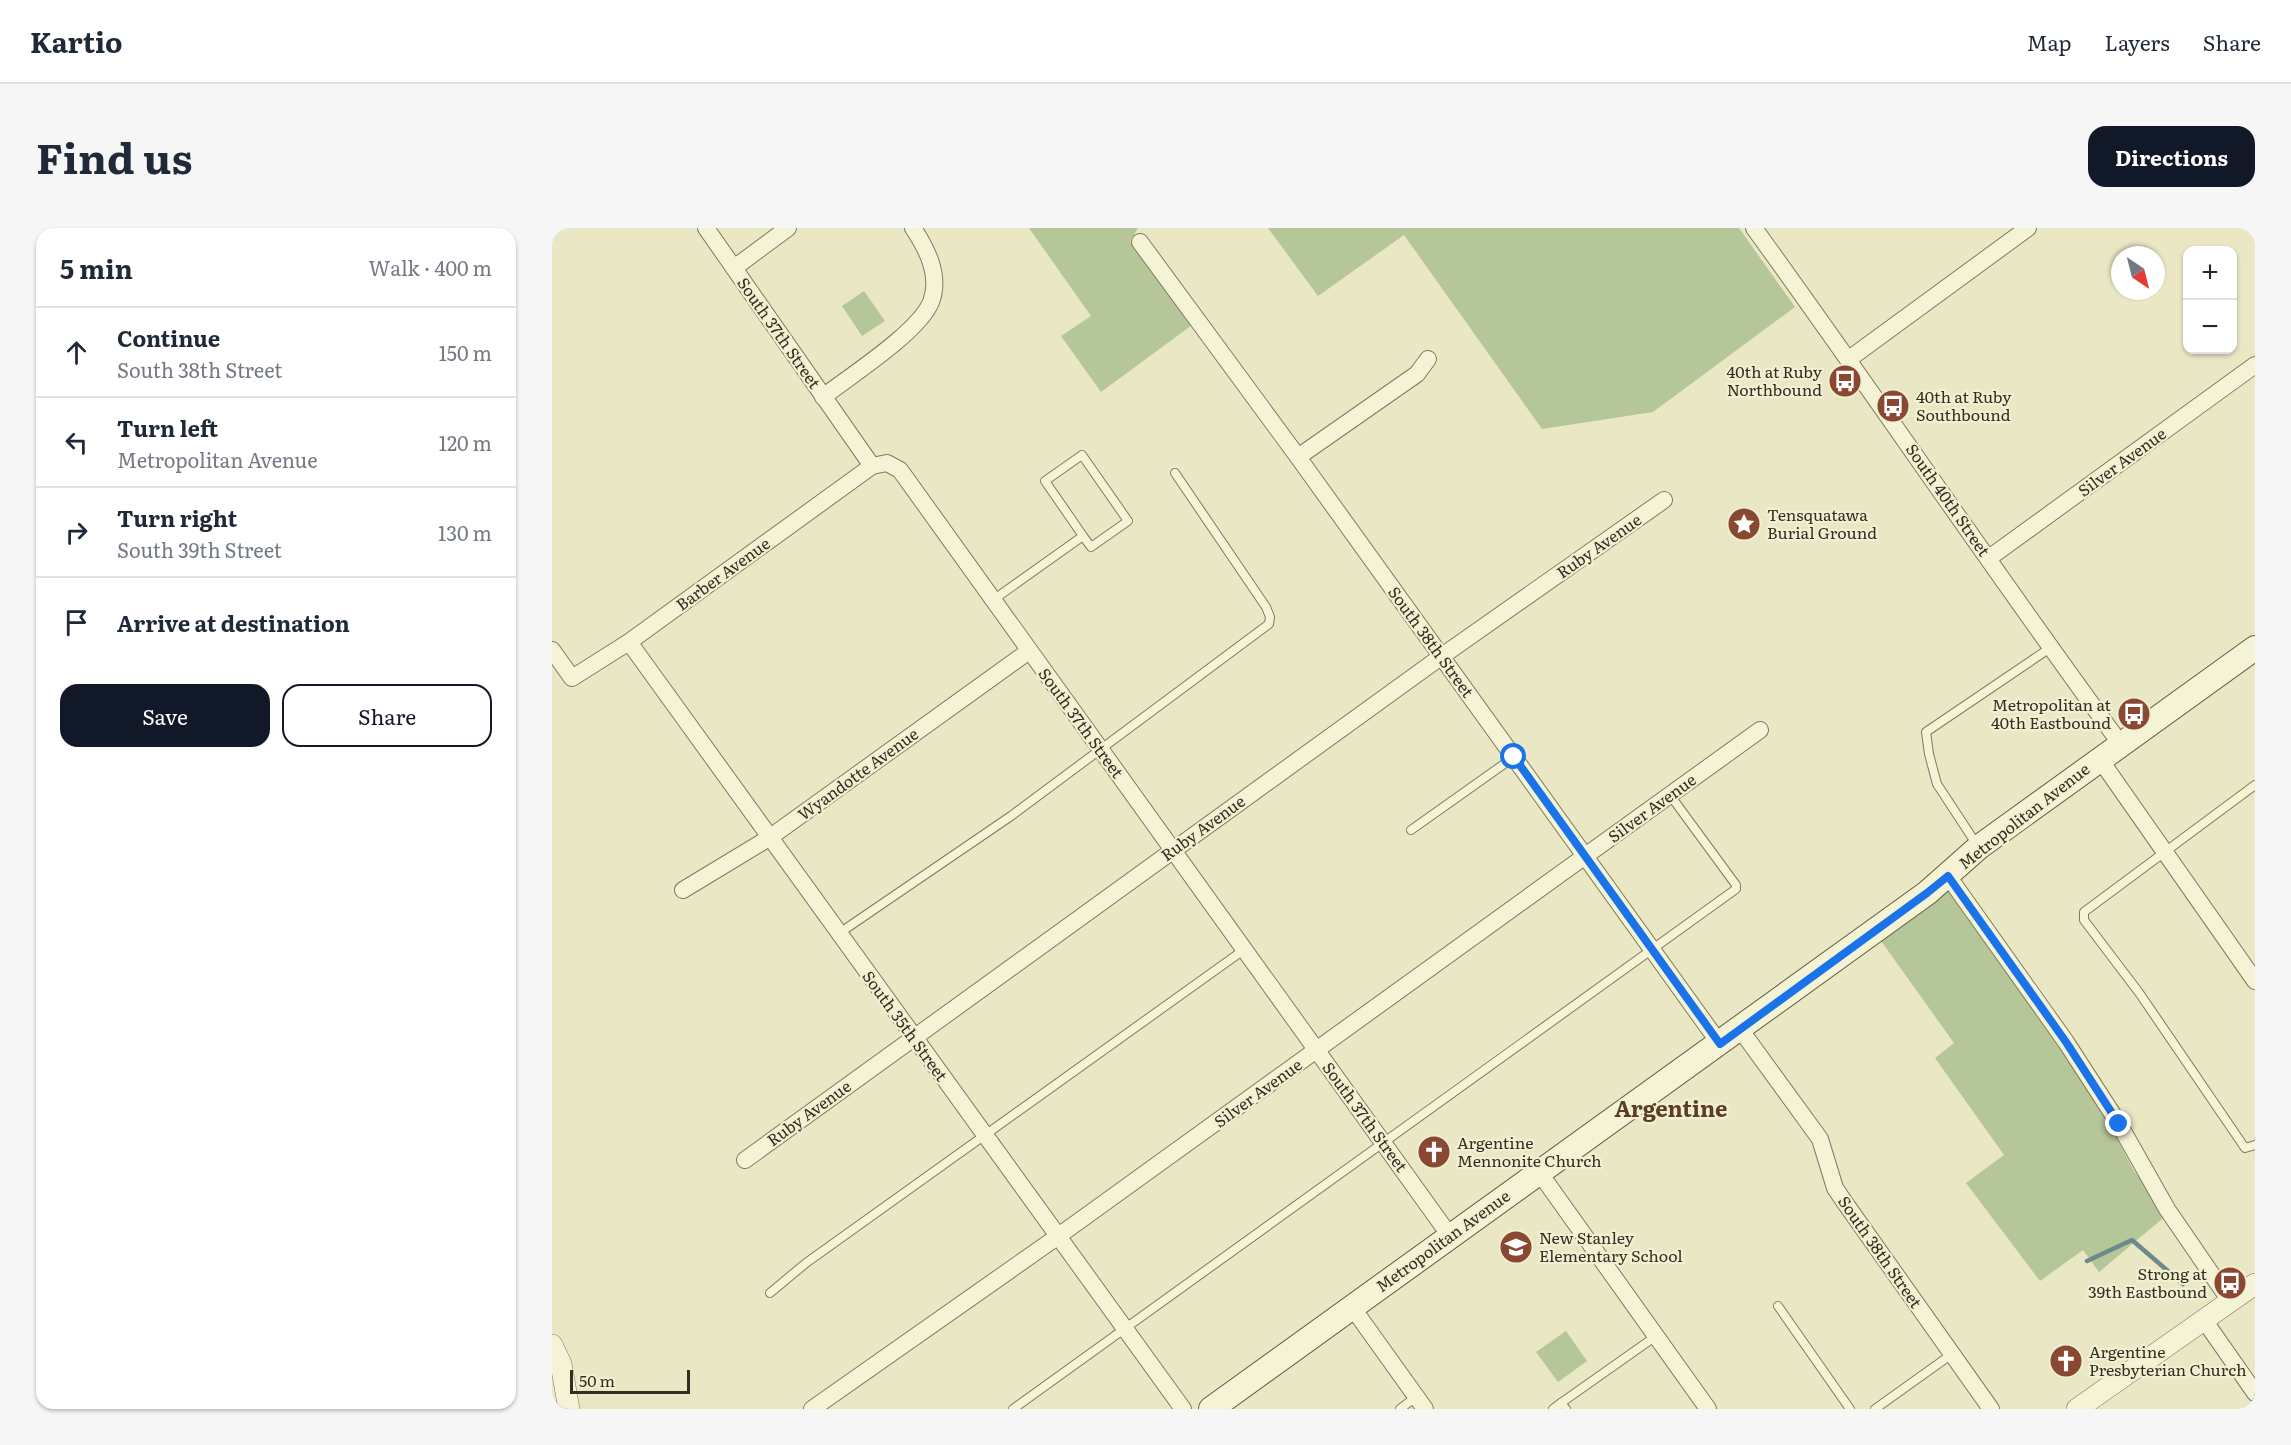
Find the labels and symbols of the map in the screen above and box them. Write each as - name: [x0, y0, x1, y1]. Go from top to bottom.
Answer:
- north arrow: [2111, 246, 2165, 300]
- street label: South 37th Street: [732, 272, 828, 393]
- place label: 40th at Ruby Northbound: [1726, 359, 1823, 401]
- bus stop icon: 40th at Ruby Northbound: [1827, 363, 1863, 399]
- place label: 40th at Ruby Southbound: [1916, 384, 2012, 426]
- bus stop icon: 40th at Ruby Southbound: [1875, 388, 1911, 424]
- street label: Silver Avenue: [2072, 421, 2170, 501]
- street label: South 40th Street: [1901, 438, 1997, 561]
- place label: Tensquatawa Burial Ground: [1767, 502, 1877, 544]
- place icon: Tensquatawa Burial Ground: [1726, 506, 1762, 542]
- street label: Ruby Avenue: [1551, 507, 1646, 583]
- street label: Barber Avenue: [670, 531, 774, 616]
- street label: South 38th Street: [1383, 581, 1481, 702]
- street label: South 37th Street: [1034, 662, 1130, 783]
- place label: Metropolitan at 40th Eastbound: [1991, 692, 2112, 734]
- bus stop icon: Metropolitan at 40th Eastbound: [2116, 696, 2152, 732]
- street label: Wyandotte Avenue: [792, 721, 923, 825]
- route start: [1500, 743, 1526, 769]
- street label: Metropolitan Avenue: [1953, 756, 2094, 874]
- street label: Silver Avenue: [1602, 767, 1700, 847]
- street label: Ruby Avenue: [1155, 788, 1249, 866]
- street label: South 35th Street: [857, 965, 954, 1086]
- street label: Silver Avenue: [1208, 1052, 1306, 1132]
- street label: South 37th Street: [1318, 1056, 1414, 1177]
- street label: Ruby Avenue: [761, 1073, 855, 1151]
- district label: Argentine: [1614, 1091, 1728, 1124]
- route end: [2105, 1110, 2131, 1136]
- place label: Argentine Mennonite Church: [1457, 1130, 1602, 1172]
- church icon: Argentine Mennonite Church: [1416, 1134, 1452, 1170]
- street label: Metropolitan Avenue: [1370, 1183, 1514, 1297]
- street label: South 38th Street: [1833, 1190, 1929, 1313]
- place label: New Stanley Elementary School: [1539, 1225, 1683, 1267]
- school or university icon: New Stanley Elementary School: [1498, 1229, 1534, 1265]
- place label: Strong at 39th Eastbound: [2088, 1261, 2208, 1303]
- bus stop icon: Strong at 39th Eastbound: [2212, 1265, 2248, 1301]
- place label: Argentine Presbyterian Church: [2089, 1339, 2247, 1381]
- church icon: Argentine Presbyterian Church: [2048, 1343, 2084, 1379]
- scale bar: [570, 1367, 690, 1394]

